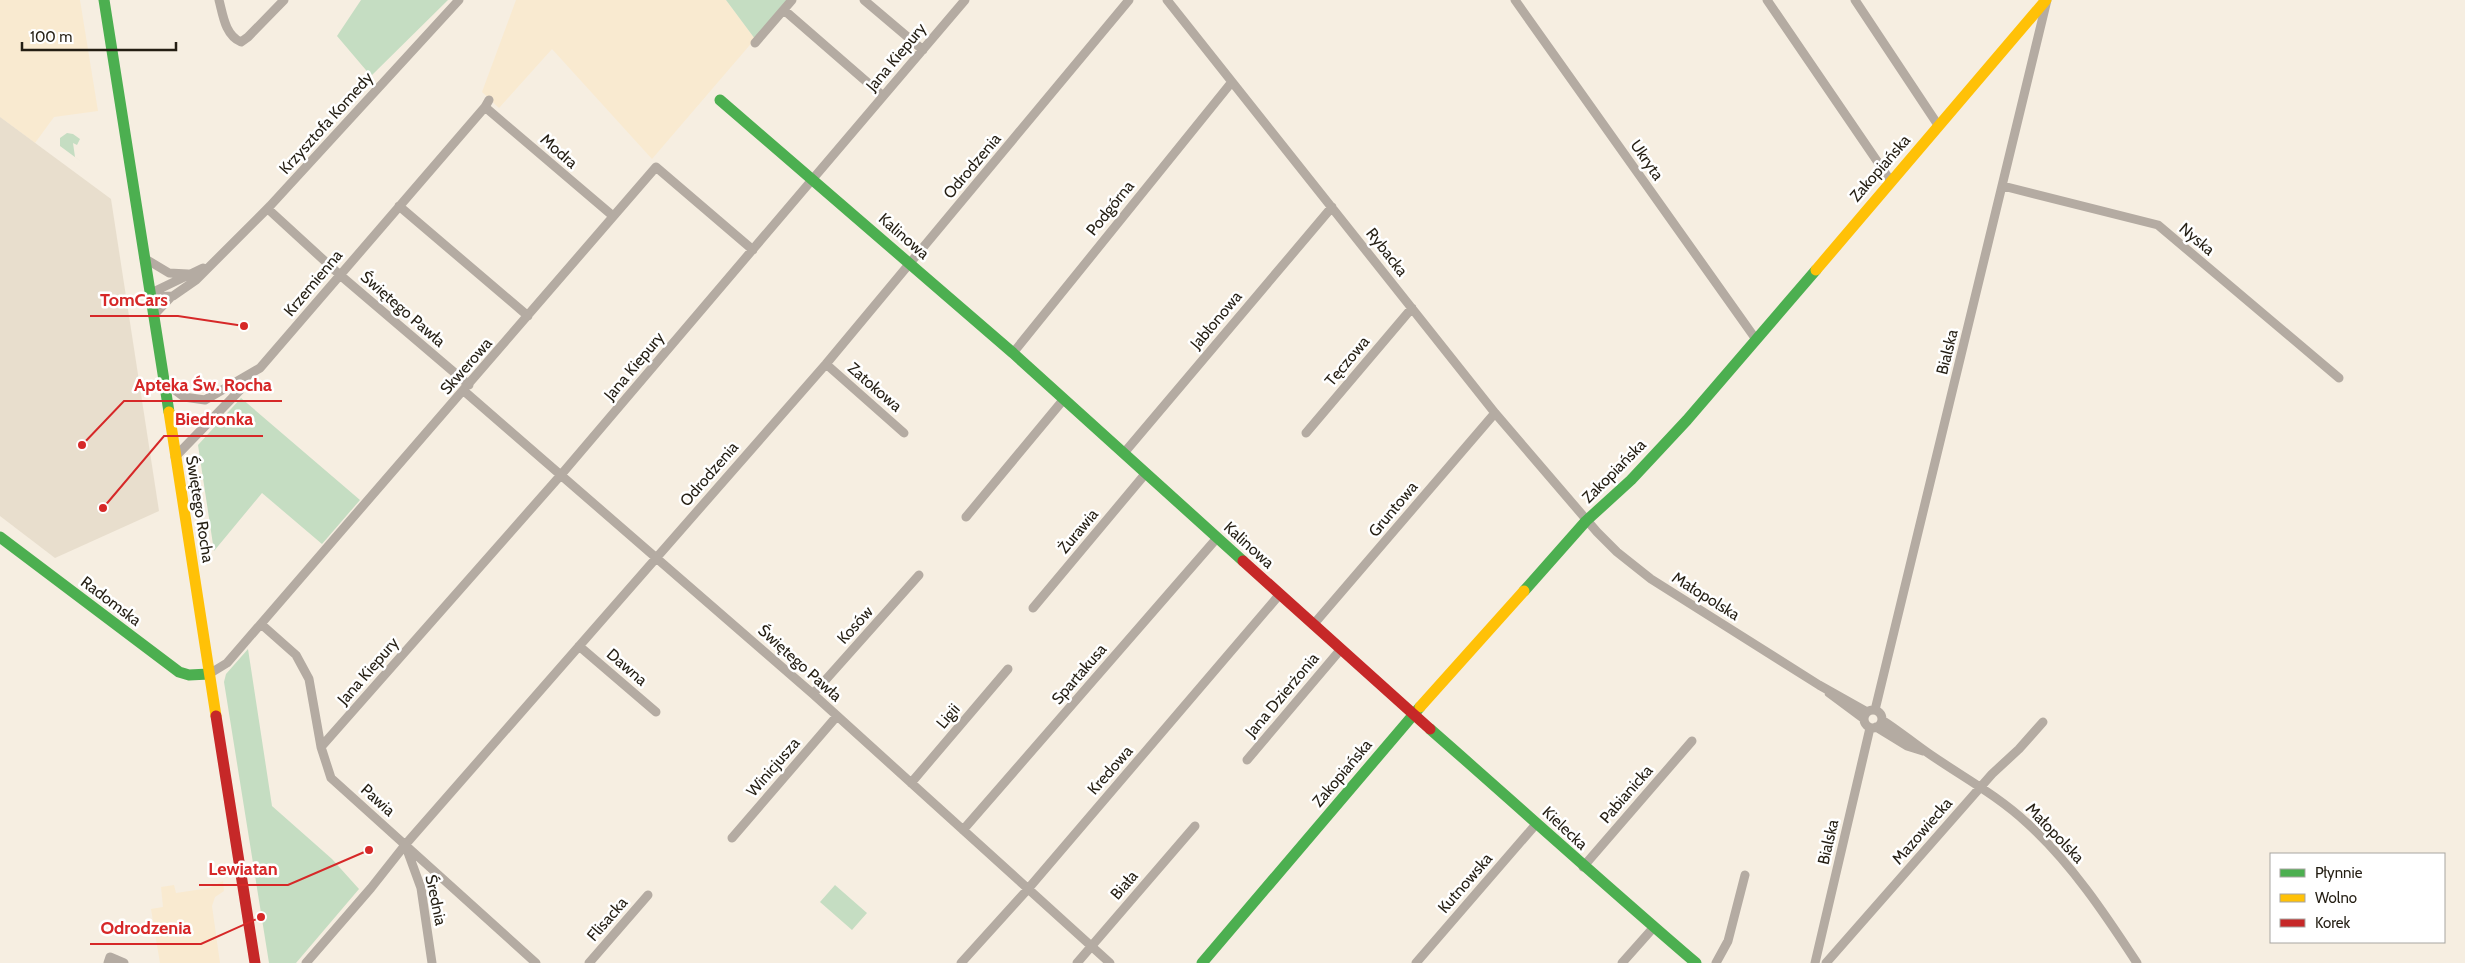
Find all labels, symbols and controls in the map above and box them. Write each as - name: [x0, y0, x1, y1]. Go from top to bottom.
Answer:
- street label: Jana Kiepury: [861, 19, 930, 96]
- scale bar: [22, 20, 176, 52]
- text: 100 m: [30, 28, 72, 46]
- street label: Krzysztofa Komedy: [275, 68, 377, 178]
- street label: Odrodzenia: [939, 129, 1005, 202]
- street label: Modra: [536, 130, 582, 173]
- street label: Zakopiańska: [1846, 130, 1914, 205]
- street label: Ukryta: [1626, 136, 1668, 184]
- street label: Podgórna: [1082, 176, 1138, 239]
- street label: Kalinowa: [875, 209, 933, 263]
- street label: Nyska: [2175, 219, 2219, 260]
- street label: Rybacka: [1362, 224, 1412, 280]
- street label: Krzemienna: [280, 246, 346, 320]
- street label: Świętego Pawła: [357, 267, 449, 351]
- callout: TomCars: [90, 283, 178, 316]
- street label: Jabłonowa: [1186, 287, 1246, 354]
- text: TomCars: [100, 289, 168, 311]
- street label: Bialska: [1932, 327, 1962, 376]
- street label: Jana Kiepury: [599, 328, 668, 405]
- street label: Tęczowa: [1321, 332, 1374, 390]
- street label: Skwerowa: [436, 334, 496, 398]
- street label: Zatokowa: [844, 358, 906, 416]
- callout: Apteka Św. Rocha: [124, 368, 282, 401]
- text: Apteka Św. Rocha: [134, 374, 272, 396]
- callout: Biedronka: [164, 403, 263, 436]
- text: Biedronka: [175, 408, 253, 430]
- street label: Zakopiańska: [1578, 435, 1650, 507]
- street label: Odrodzenia: [676, 438, 742, 510]
- street label: Świętego Rocha: [182, 454, 218, 564]
- street label: Gruntowa: [1364, 477, 1422, 540]
- street label: Żurawia: [1054, 505, 1102, 557]
- street label: Kalinowa: [1220, 518, 1278, 573]
- street label: Małopolska: [1669, 568, 1744, 624]
- street label: Radomska: [77, 572, 145, 630]
- street label: Kosów: [833, 602, 877, 648]
- street label: Świętego Pawła: [754, 621, 846, 706]
- street label: Jana Kiepury: [333, 633, 402, 709]
- street label: Spartakusa: [1048, 640, 1111, 708]
- street label: Dawna: [603, 644, 651, 690]
- street label: Jana Dzierżonia: [1241, 649, 1323, 742]
- street label: Ligii: [932, 700, 964, 732]
- street label: Winicjusza: [742, 733, 804, 800]
- street label: Zakopiańska: [1308, 735, 1376, 811]
- street label: Kredowa: [1084, 741, 1137, 798]
- street label: Pabianicka: [1596, 761, 1657, 827]
- street label: Pawia: [357, 780, 399, 820]
- street label: Mazowiecka: [1888, 794, 1956, 868]
- street label: Małopolska: [2022, 799, 2088, 867]
- street label: Kielecka: [1538, 802, 1592, 854]
- street label: Bialska: [1814, 817, 1842, 866]
- street label: Kutnowska: [1434, 849, 1496, 917]
- callout: Lewiatan: [199, 852, 288, 885]
- legend: [2270, 853, 2445, 943]
- text: Lewiatan: [208, 858, 278, 880]
- text: Płynnie: [2315, 864, 2363, 882]
- street label: Biała: [1106, 866, 1142, 903]
- street label: Średnia: [421, 873, 451, 927]
- text: Wolno: [2315, 889, 2357, 907]
- street label: Flisacka: [583, 893, 631, 945]
- callout: Odrodzenia: [90, 911, 201, 944]
- text: Korek: [2315, 914, 2350, 932]
- text: Odrodzenia: [100, 917, 192, 939]

